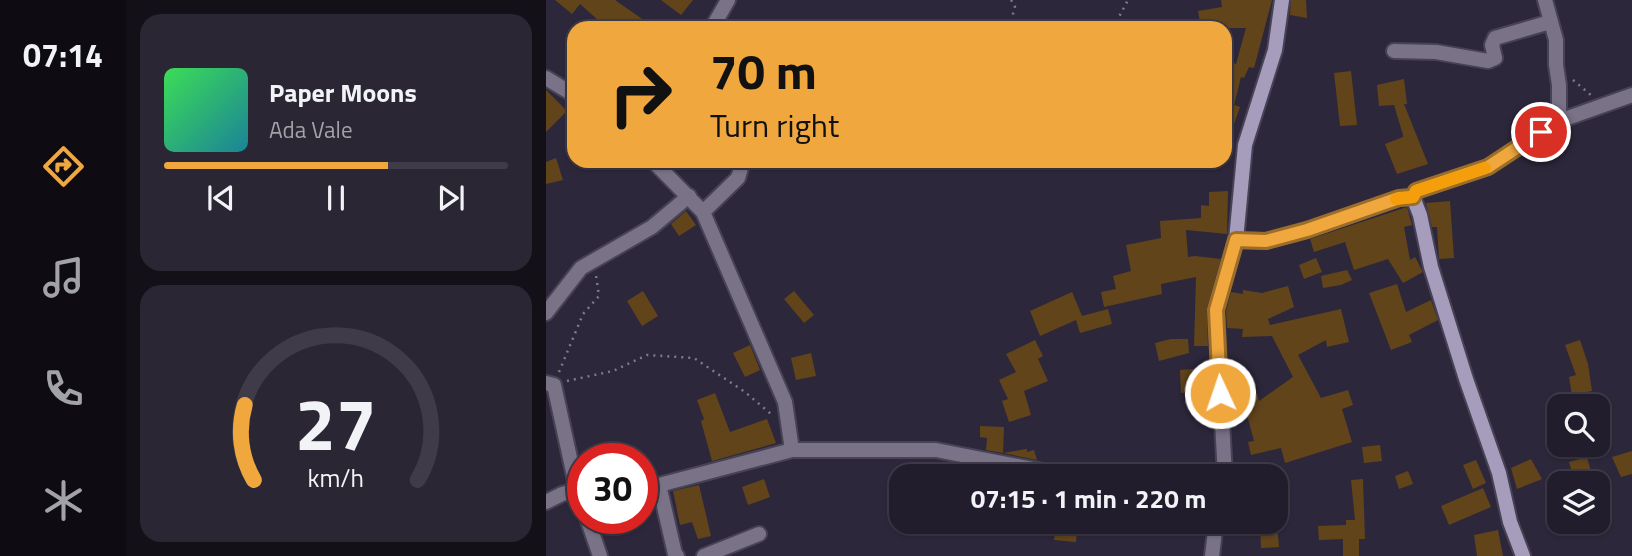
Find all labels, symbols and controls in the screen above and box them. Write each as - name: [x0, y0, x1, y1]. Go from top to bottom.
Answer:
- text: 07:14: [23, 31, 103, 79]
- text: 70 m: [710, 33, 817, 108]
- icon: right: [595, 49, 686, 140]
- text: Paper Moons: [269, 73, 417, 112]
- text: Turn right: [710, 101, 839, 149]
- pin: [1511, 102, 1571, 162]
- text: Ada Vale: [269, 112, 353, 147]
- icon: arrive: [1522, 113, 1560, 151]
- icon: directions: [39, 142, 88, 191]
- icon: previous: [202, 179, 240, 217]
- icon: pause: [317, 179, 355, 217]
- icon: next: [432, 179, 470, 217]
- icon: music: [39, 253, 88, 302]
- position arrow: [1183, 356, 1257, 430]
- icon: phone: [39, 364, 88, 413]
- text: 27: [295, 368, 377, 478]
- map controls: [1547, 394, 1610, 534]
- button: search: [1547, 394, 1610, 457]
- speed limit sign: 30: [567, 443, 658, 534]
- text: km/h: [308, 458, 364, 496]
- button: layers: [1547, 471, 1610, 534]
- icon: climate: [39, 476, 88, 525]
- text: 07:15 · 1 min · 220 m: [971, 479, 1206, 518]

